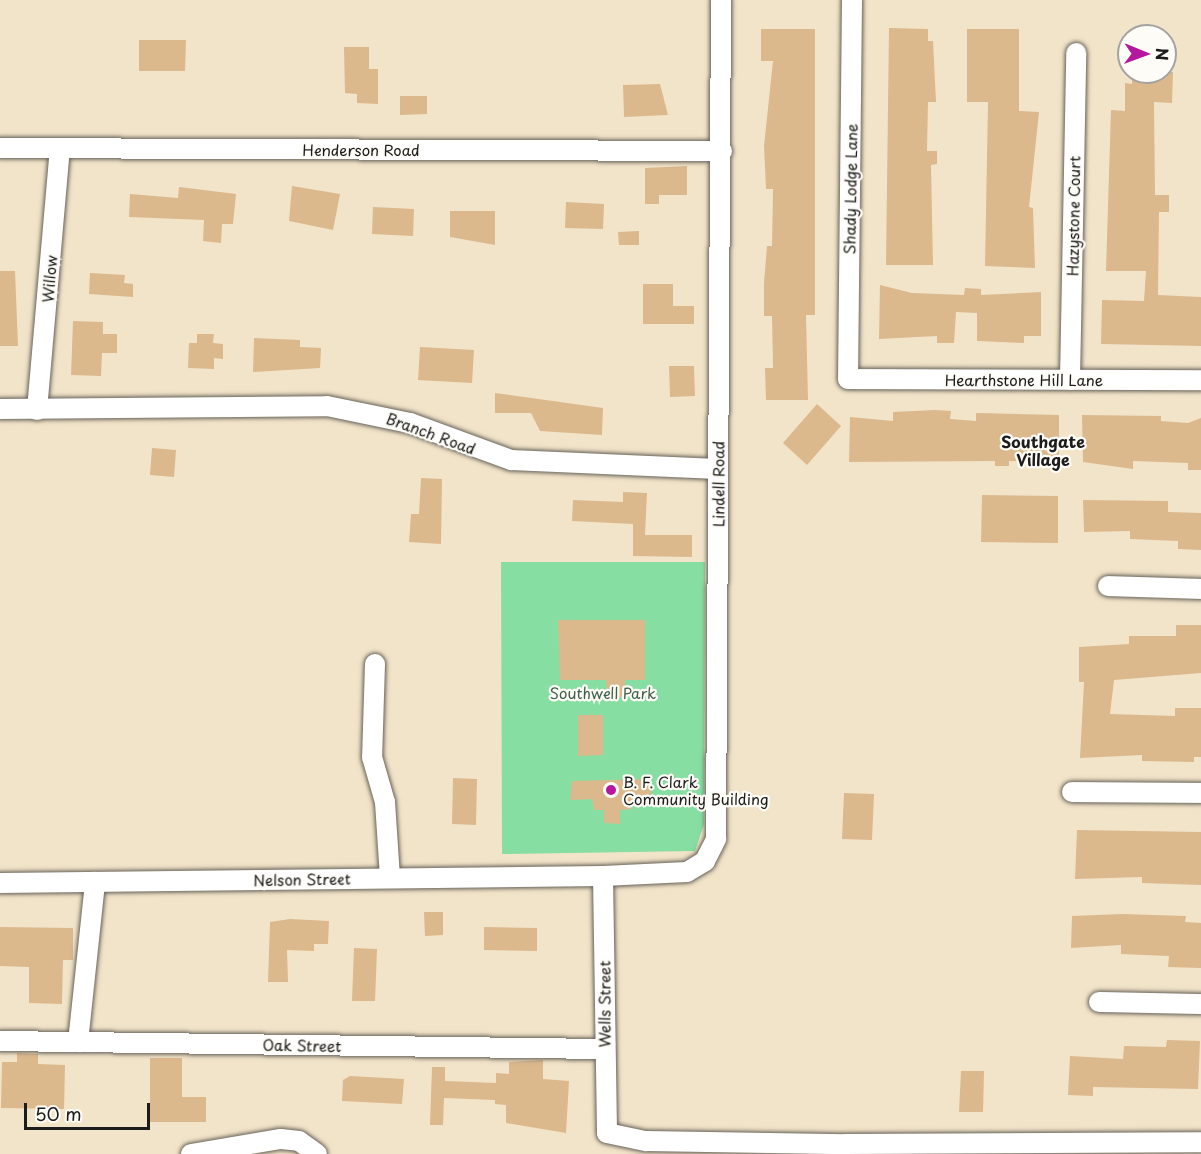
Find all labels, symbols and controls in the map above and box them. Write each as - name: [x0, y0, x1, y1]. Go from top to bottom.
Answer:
- north arrow: [1117, 24, 1177, 84]
- text: N: [1151, 48, 1175, 61]
- street label: Shady Lodge Lane: [840, 123, 860, 255]
- street label: Henderson Road: [302, 141, 420, 159]
- street label: Hazystone Court: [1063, 155, 1083, 277]
- street label: Willow: [38, 255, 60, 303]
- street label: Hearthstone Hill Lane: [945, 371, 1103, 389]
- street label: Branch Road: [384, 409, 478, 457]
- district label: Southgate Village: [1001, 431, 1085, 469]
- street label: Lindell Road: [709, 440, 727, 528]
- park label: Southwell Park: [549, 684, 657, 702]
- place label: B. F. Clark Community Building: [623, 772, 770, 807]
- marker: B. F. Clark Community Building: [604, 783, 618, 797]
- street label: Nelson Street: [253, 869, 351, 889]
- street label: Wells Street: [595, 960, 613, 1048]
- street label: Oak Street: [262, 1035, 342, 1055]
- scale bar: [27, 1091, 153, 1129]
- text: 50 m: [35, 1100, 82, 1127]

